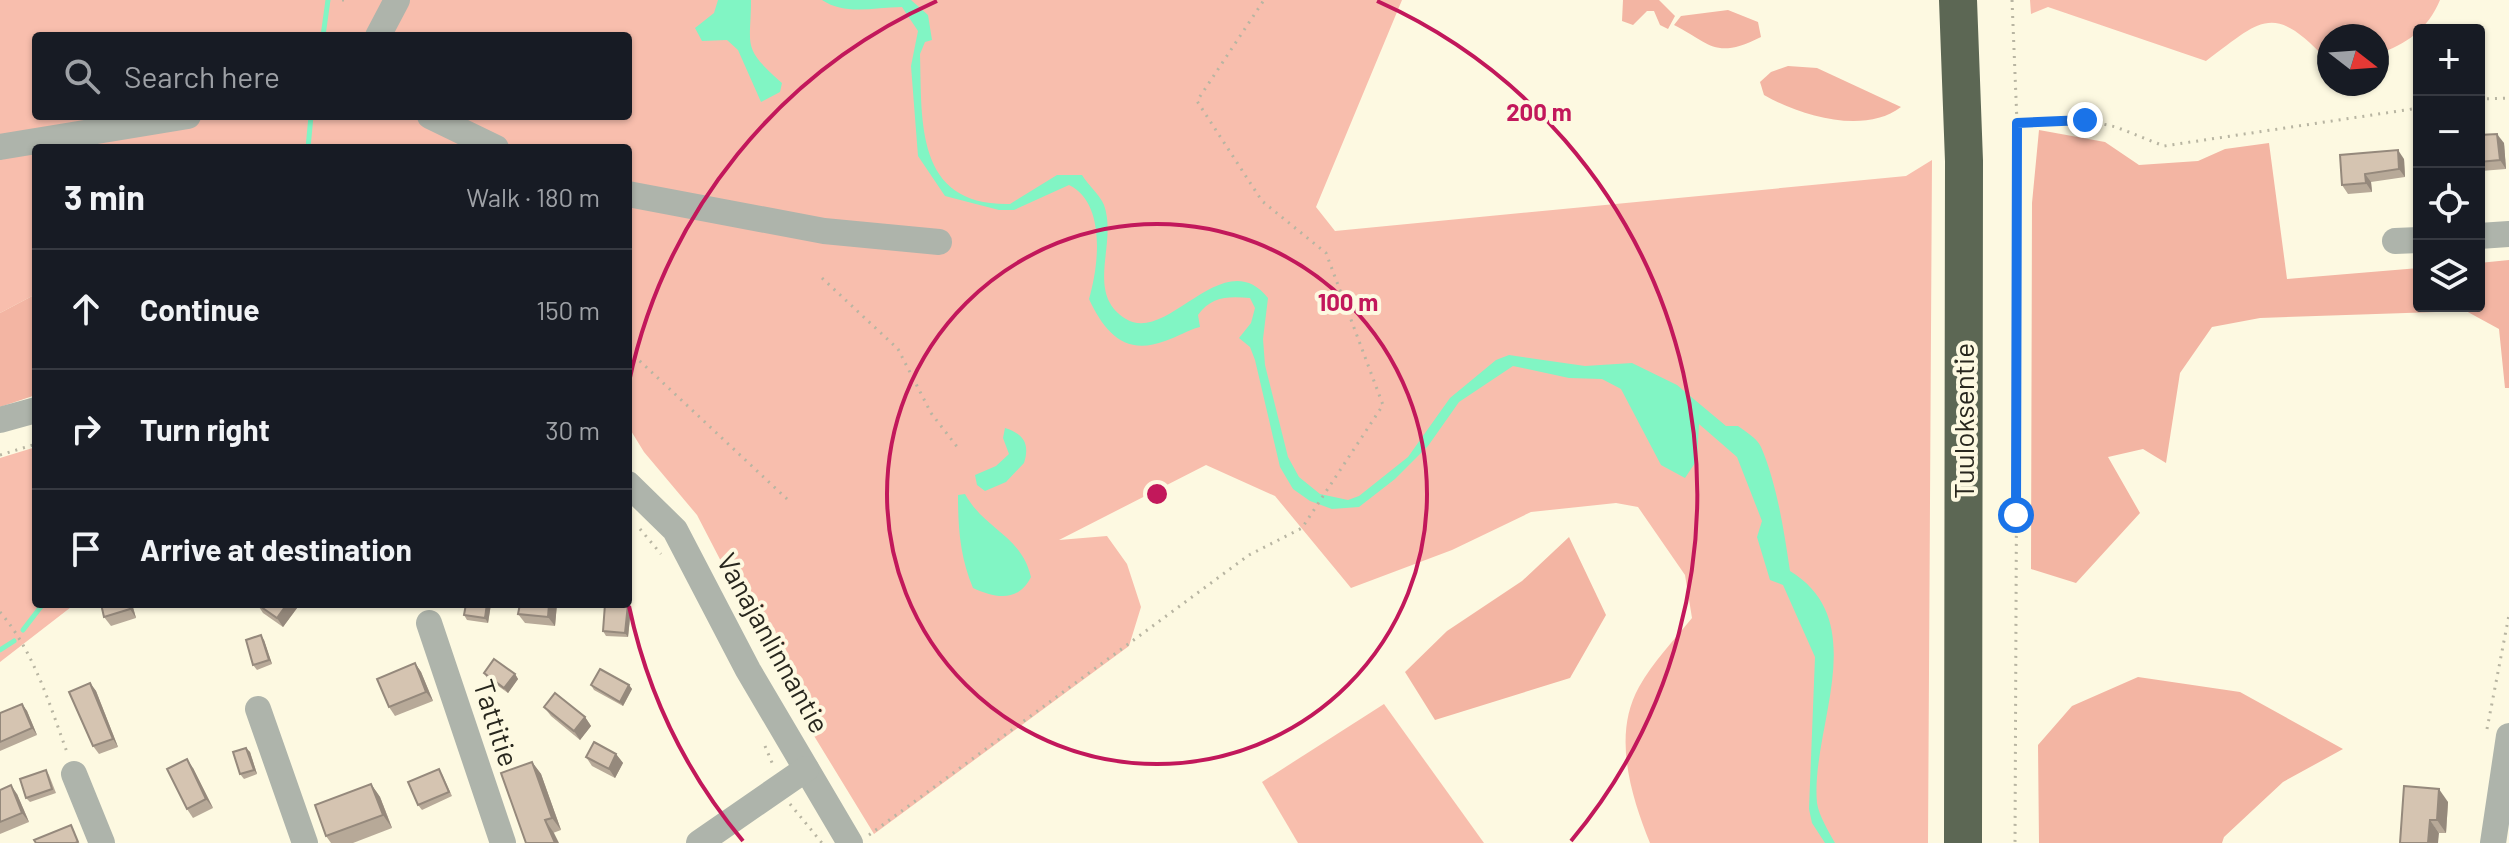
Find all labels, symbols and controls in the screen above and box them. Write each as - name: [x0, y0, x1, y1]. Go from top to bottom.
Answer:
- north arrow: [2317, 24, 2389, 96]
- map controls: [2413, 24, 2485, 312]
- button: +: [2413, 24, 2485, 96]
- search box: [32, 32, 632, 120]
- icon: search: [60, 54, 104, 98]
- text: Search here: [124, 58, 280, 94]
- button: −: [2413, 96, 2485, 168]
- text: 200 m: [1506, 97, 1572, 126]
- route end: [2067, 102, 2103, 138]
- button: locate: [2413, 168, 2485, 240]
- text: 3 min: [64, 176, 145, 217]
- text: Walk · 180 m: [466, 181, 600, 212]
- button: layers: [2413, 240, 2485, 312]
- icon: ahead: [64, 287, 108, 331]
- text: 100 m: [1318, 287, 1378, 316]
- text: Continue: [140, 291, 260, 327]
- text: 150 m: [536, 294, 600, 325]
- street label: Tuuloksentie: [1946, 343, 1980, 499]
- icon: right: [64, 407, 108, 451]
- text: Turn right: [140, 411, 270, 447]
- text: 30 m: [545, 414, 600, 445]
- centre of rings: [1143, 480, 1171, 508]
- route start: [1998, 497, 2034, 533]
- icon: arrive: [64, 527, 108, 571]
- text: Arrive at destination: [140, 531, 412, 567]
- street label: Vanajanlinnantie: [710, 547, 837, 738]
- street label: Tattitie: [467, 675, 527, 771]

